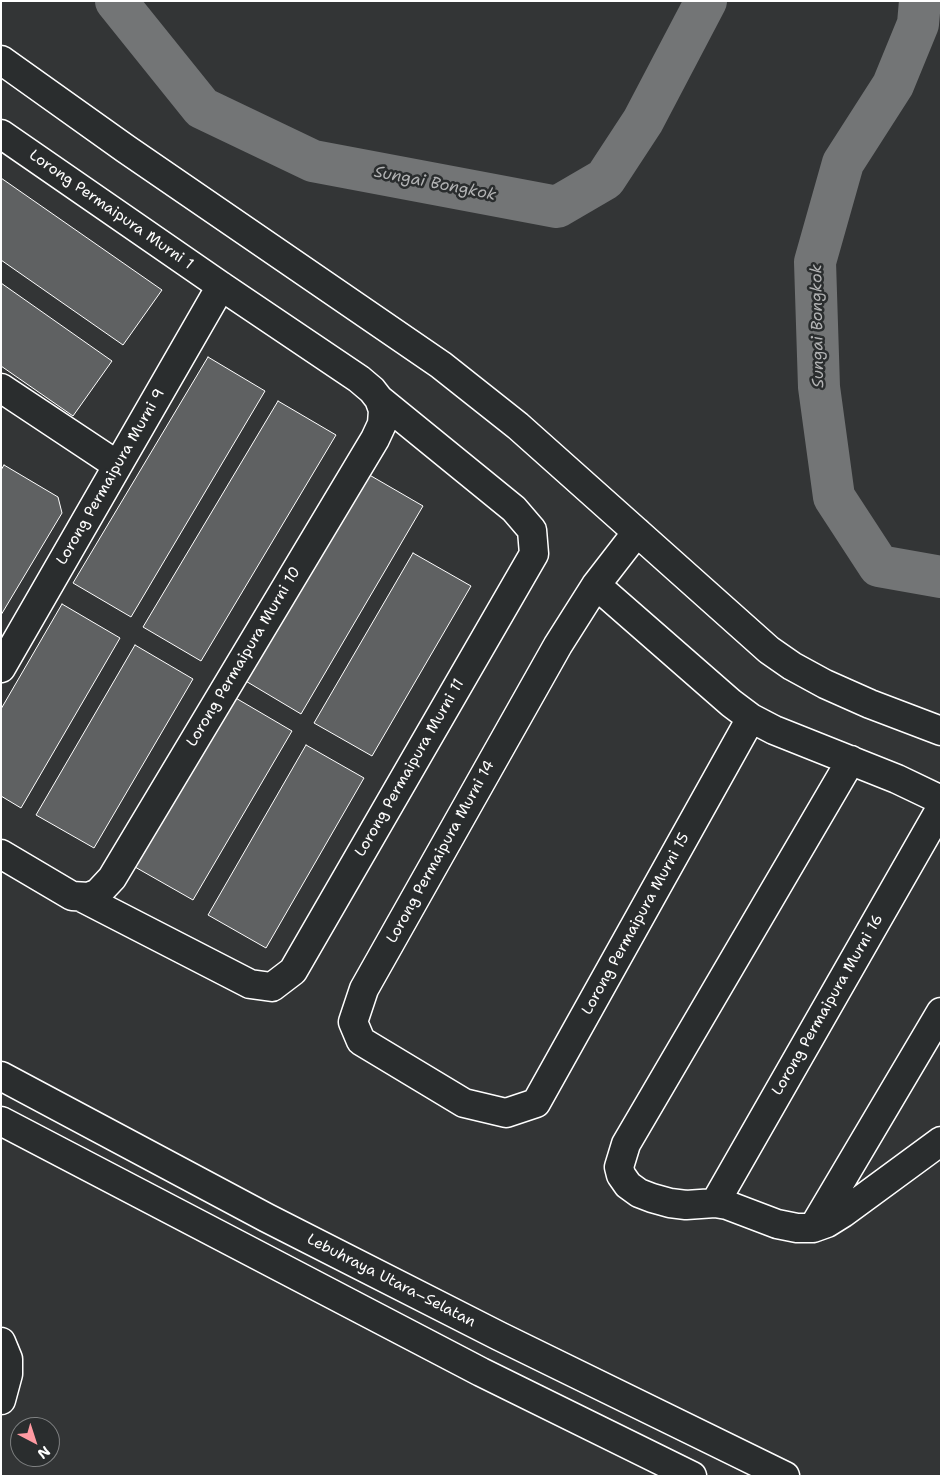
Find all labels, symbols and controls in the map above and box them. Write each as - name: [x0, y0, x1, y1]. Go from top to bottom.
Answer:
- street label: Lorong Permaipura Murni 1: [25, 146, 197, 274]
- water label: Sungai Bongkok: [372, 163, 498, 205]
- water label: Sungai Bongkok: [807, 264, 829, 388]
- street label: Lorong Permaipura Murni 9: [53, 386, 169, 568]
- street label: Lorong Permaipura Murni 10: [183, 564, 305, 750]
- street label: Lorong Permaipura Murni 11: [352, 676, 468, 860]
- street label: Lorong Permaipura Murni 14: [383, 757, 499, 947]
- street label: Lorong Permaipura Murni 15: [578, 830, 694, 1018]
- street label: Lorong Permaipura Murni 16: [769, 911, 887, 1099]
- street label: Lebuhraya Utara–Selatan: [304, 1231, 478, 1331]
- north arrow: [10, 1417, 60, 1467]
- text: N: [34, 1442, 54, 1463]

